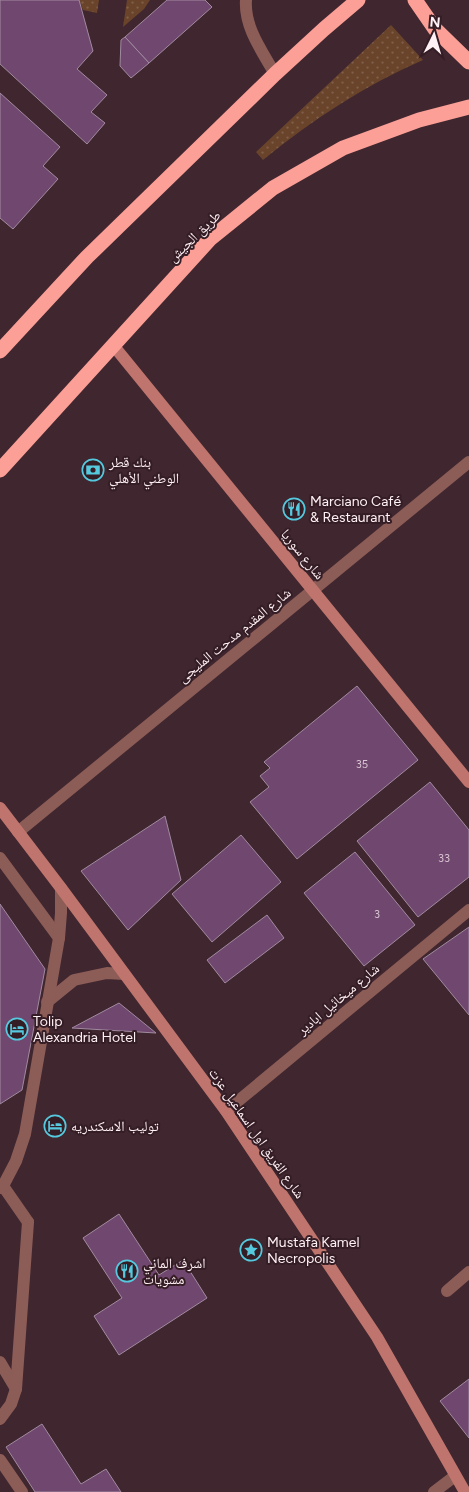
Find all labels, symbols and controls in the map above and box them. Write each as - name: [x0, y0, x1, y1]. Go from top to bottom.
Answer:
- north arrow: [409, 10, 459, 60]
- text: N: [429, 14, 441, 31]
- street label: طريق الجيش: [164, 207, 225, 266]
- place label: بنك قطر الوطني الأهلي: [108, 454, 179, 490]
- bank icon: بنك قطر الوطني الأهلي: [81, 458, 105, 482]
- place label: Marciano Café & Restaurant: [310, 493, 401, 526]
- restaurant icon: Marciano Café & Restaurant: [282, 497, 306, 521]
- street label: شارع سوريا: [276, 526, 328, 583]
- street label: شارع المقدم مدحت المليجى: [174, 584, 295, 687]
- house number: 35: [356, 758, 368, 771]
- house number: 33: [438, 852, 450, 865]
- house number: 3: [374, 908, 380, 921]
- street label: شارع ميخائيل ابادير: [293, 960, 383, 1040]
- place label: Tolip Alexandria Hotel: [33, 1013, 136, 1046]
- hotel icon: Tolip Alexandria Hotel: [5, 1017, 29, 1041]
- street label: شارع الفريق اول اسماعيل عزت: [204, 1065, 308, 1202]
- hotel icon: توليب الاسكندريه: [43, 1114, 67, 1138]
- place label: توليب الاسكندريه: [71, 1118, 159, 1135]
- place label: Mustafa Kamel Necropolis: [267, 1234, 360, 1267]
- place icon: Mustafa Kamel Necropolis: [239, 1238, 263, 1262]
- place label: اشرف الماني مشويات: [143, 1255, 206, 1288]
- restaurant icon: اشرف الماني مشويات: [115, 1259, 139, 1283]

